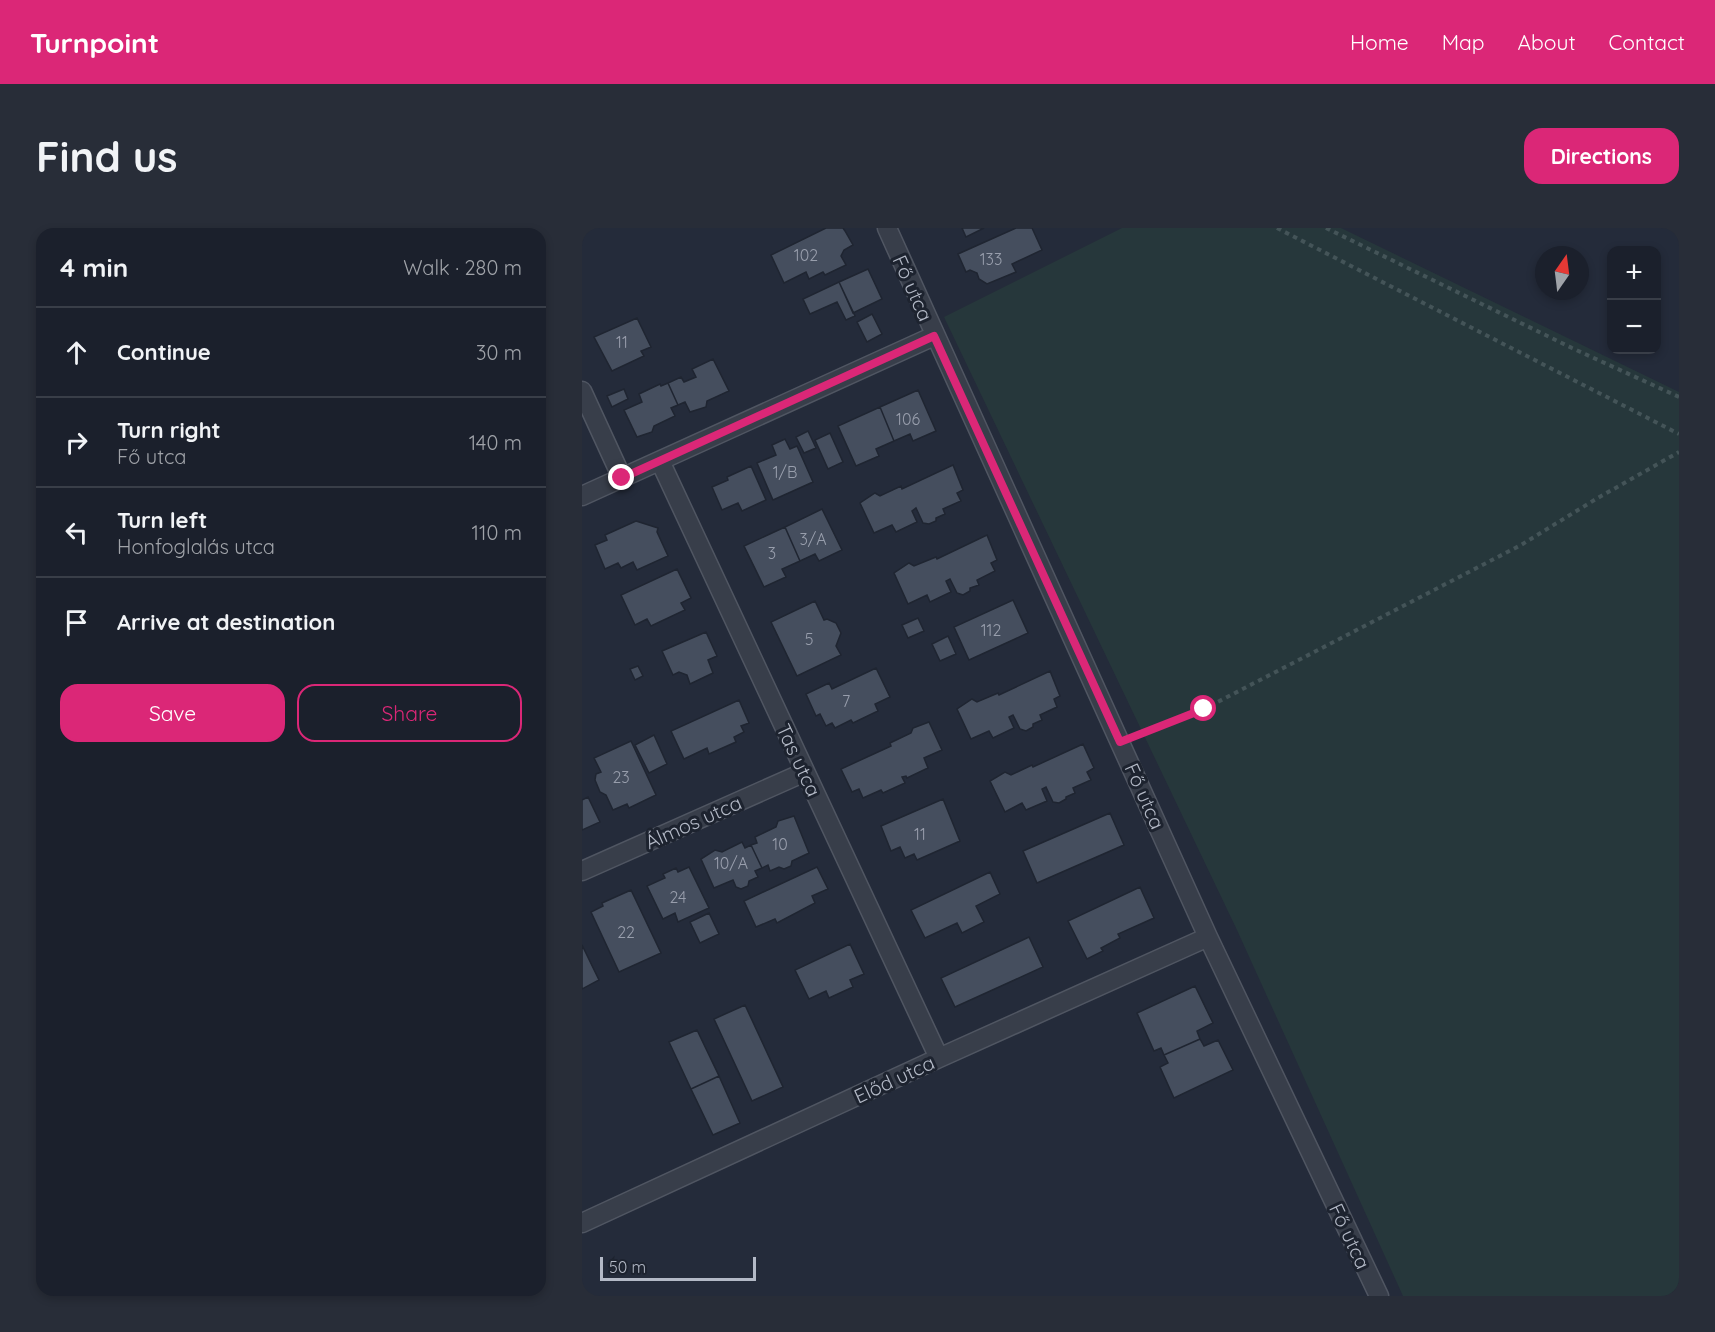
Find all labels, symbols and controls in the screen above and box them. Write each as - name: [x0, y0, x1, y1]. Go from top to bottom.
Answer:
- text: Turnpoint: [30, 25, 159, 60]
- text: Home: [1350, 29, 1409, 55]
- text: Map: [1442, 29, 1485, 55]
- text: About: [1518, 29, 1576, 55]
- text: Contact: [1609, 29, 1685, 55]
- button: Directions: [1524, 128, 1679, 184]
- text: Find us: [36, 130, 178, 183]
- house number: 102: [794, 245, 818, 265]
- north arrow: [1535, 246, 1589, 300]
- map controls: [1607, 246, 1661, 354]
- button: +: [1607, 246, 1661, 300]
- house number: 133: [980, 249, 1002, 269]
- text: 4 min: [60, 251, 128, 284]
- street label: Fő utca: [887, 251, 939, 325]
- text: Walk · 280 m: [403, 255, 522, 280]
- button: −: [1607, 300, 1661, 354]
- house number: 11: [616, 332, 628, 352]
- icon: ahead: [60, 336, 93, 369]
- text: Continue: [117, 338, 211, 366]
- text: 30 m: [476, 340, 522, 365]
- house number: 106: [896, 409, 920, 429]
- text: Turn right: [117, 416, 221, 444]
- icon: right: [60, 426, 93, 459]
- text: 140 m: [469, 430, 522, 455]
- text: Fő utca: [117, 444, 186, 469]
- house number: 1/B: [773, 462, 797, 482]
- route end: [608, 464, 634, 490]
- text: Turn left: [117, 506, 207, 534]
- icon: left: [60, 516, 93, 549]
- text: 110 m: [472, 520, 522, 545]
- house number: 3/A: [799, 529, 827, 549]
- text: Honfoglalás utca: [117, 534, 275, 559]
- house number: 3: [768, 543, 776, 563]
- icon: arrive: [60, 606, 93, 639]
- text: Arrive at destination: [117, 608, 335, 636]
- house number: 112: [981, 620, 1001, 640]
- house number: 5: [805, 629, 813, 649]
- button: Save: [60, 684, 285, 742]
- button: Share: [297, 684, 522, 742]
- house number: 7: [842, 691, 850, 711]
- route start: [1190, 695, 1216, 721]
- street label: Tas utca: [771, 720, 827, 800]
- street label: Fő utca: [1119, 759, 1171, 833]
- house number: 23: [612, 767, 630, 787]
- street label: Álmos utca: [641, 790, 745, 854]
- house number: 11: [914, 824, 926, 844]
- house number: 10: [772, 834, 788, 854]
- house number: 10/A: [714, 853, 748, 873]
- house number: 24: [669, 887, 687, 907]
- house number: 22: [617, 922, 635, 942]
- street label: Előd utca: [850, 1049, 938, 1109]
- street label: Fő utca: [1324, 1199, 1376, 1273]
- scale bar: [600, 1254, 756, 1282]
- text: 50 m: [609, 1257, 646, 1277]

